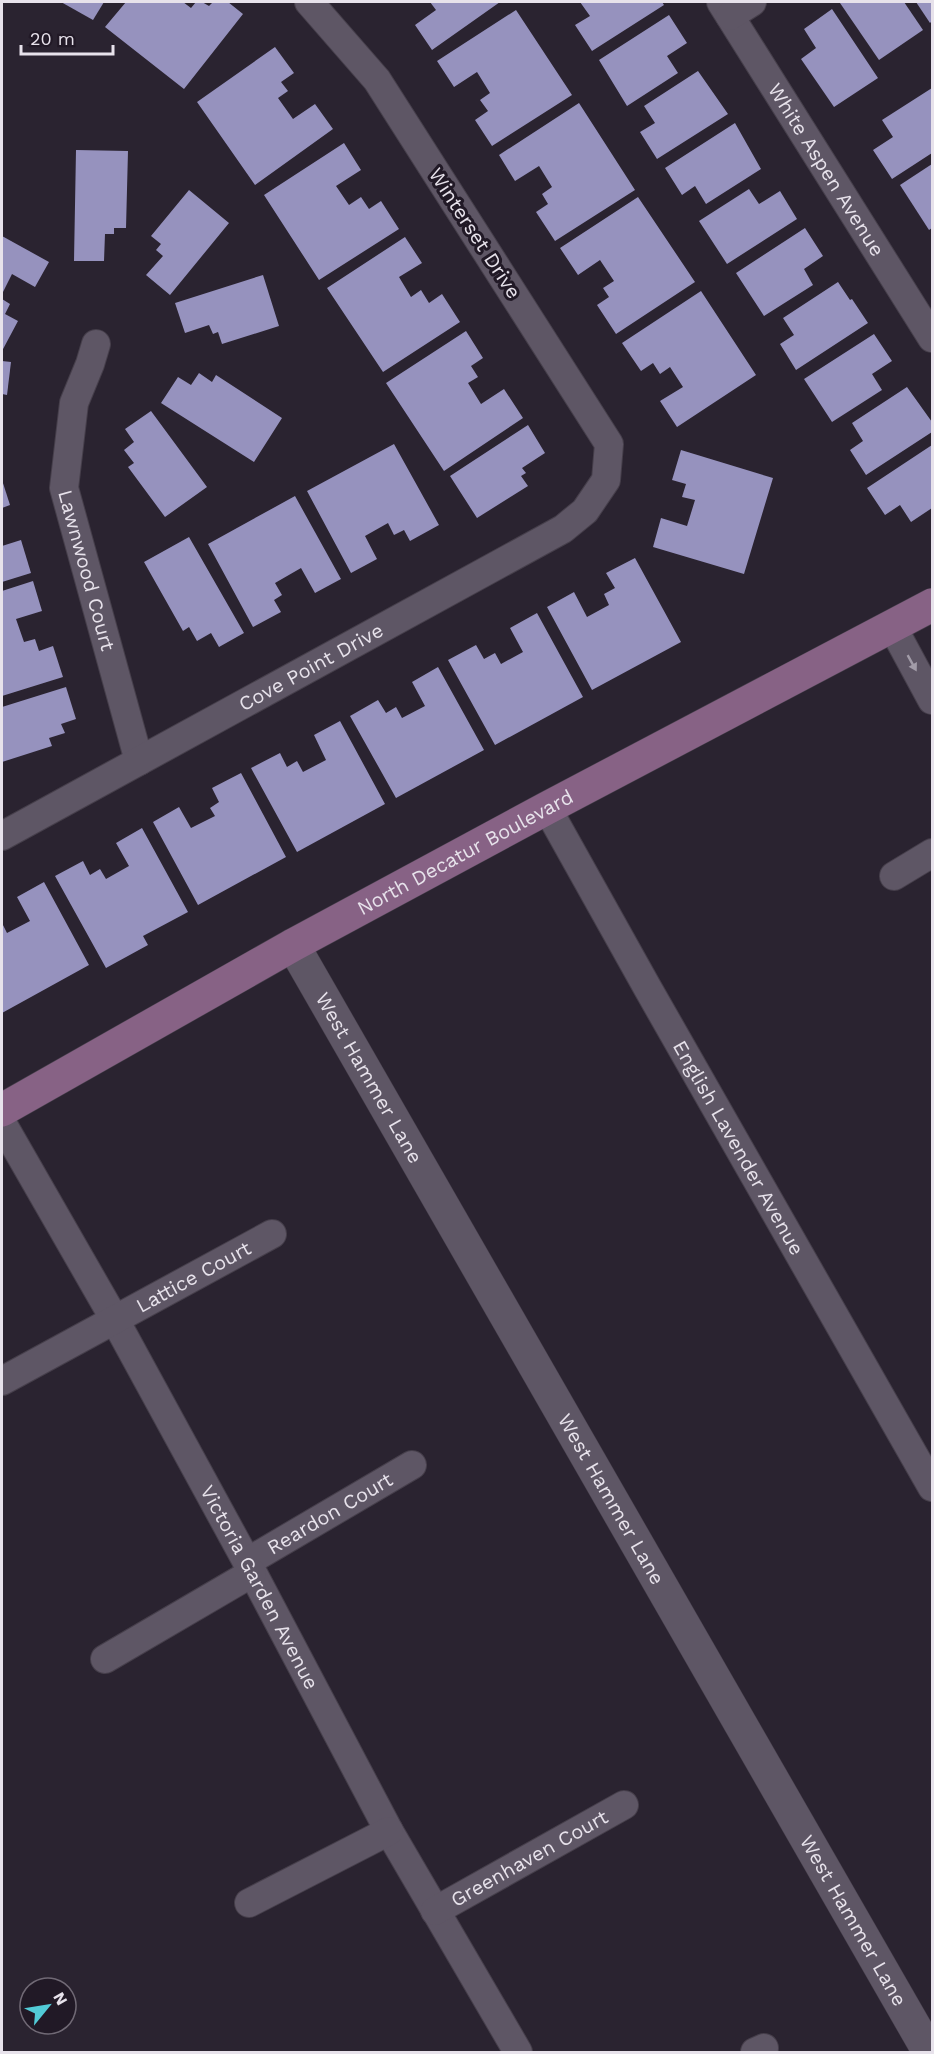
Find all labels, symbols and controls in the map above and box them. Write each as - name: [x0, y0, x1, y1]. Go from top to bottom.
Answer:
- scale bar: [21, 18, 112, 56]
- text: 20 m: [30, 28, 75, 49]
- street label: White Aspen Avenue: [763, 79, 890, 261]
- street label: Winterset Drive: [424, 163, 526, 303]
- street label: Lawnwood Court: [53, 487, 120, 654]
- street label: Cove Point Drive: [234, 618, 387, 716]
- one-way arrow: [907, 655, 917, 672]
- street label: North Decatur Boulevard: [353, 784, 577, 920]
- street label: West Hammer Lane: [311, 988, 428, 1167]
- street label: English Lavender Avenue: [668, 1036, 809, 1259]
- street label: Lattice Court: [132, 1235, 256, 1318]
- street label: West Hammer Lane: [553, 1409, 670, 1589]
- street label: Reardon Court: [263, 1467, 397, 1560]
- street label: Victoria Garden Avenue: [195, 1481, 324, 1693]
- street label: Greenhaven Court: [446, 1804, 613, 1912]
- street label: West Hammer Lane: [795, 1831, 912, 2010]
- north arrow: [18, 1976, 78, 2036]
- text: N: [49, 1989, 72, 2009]

